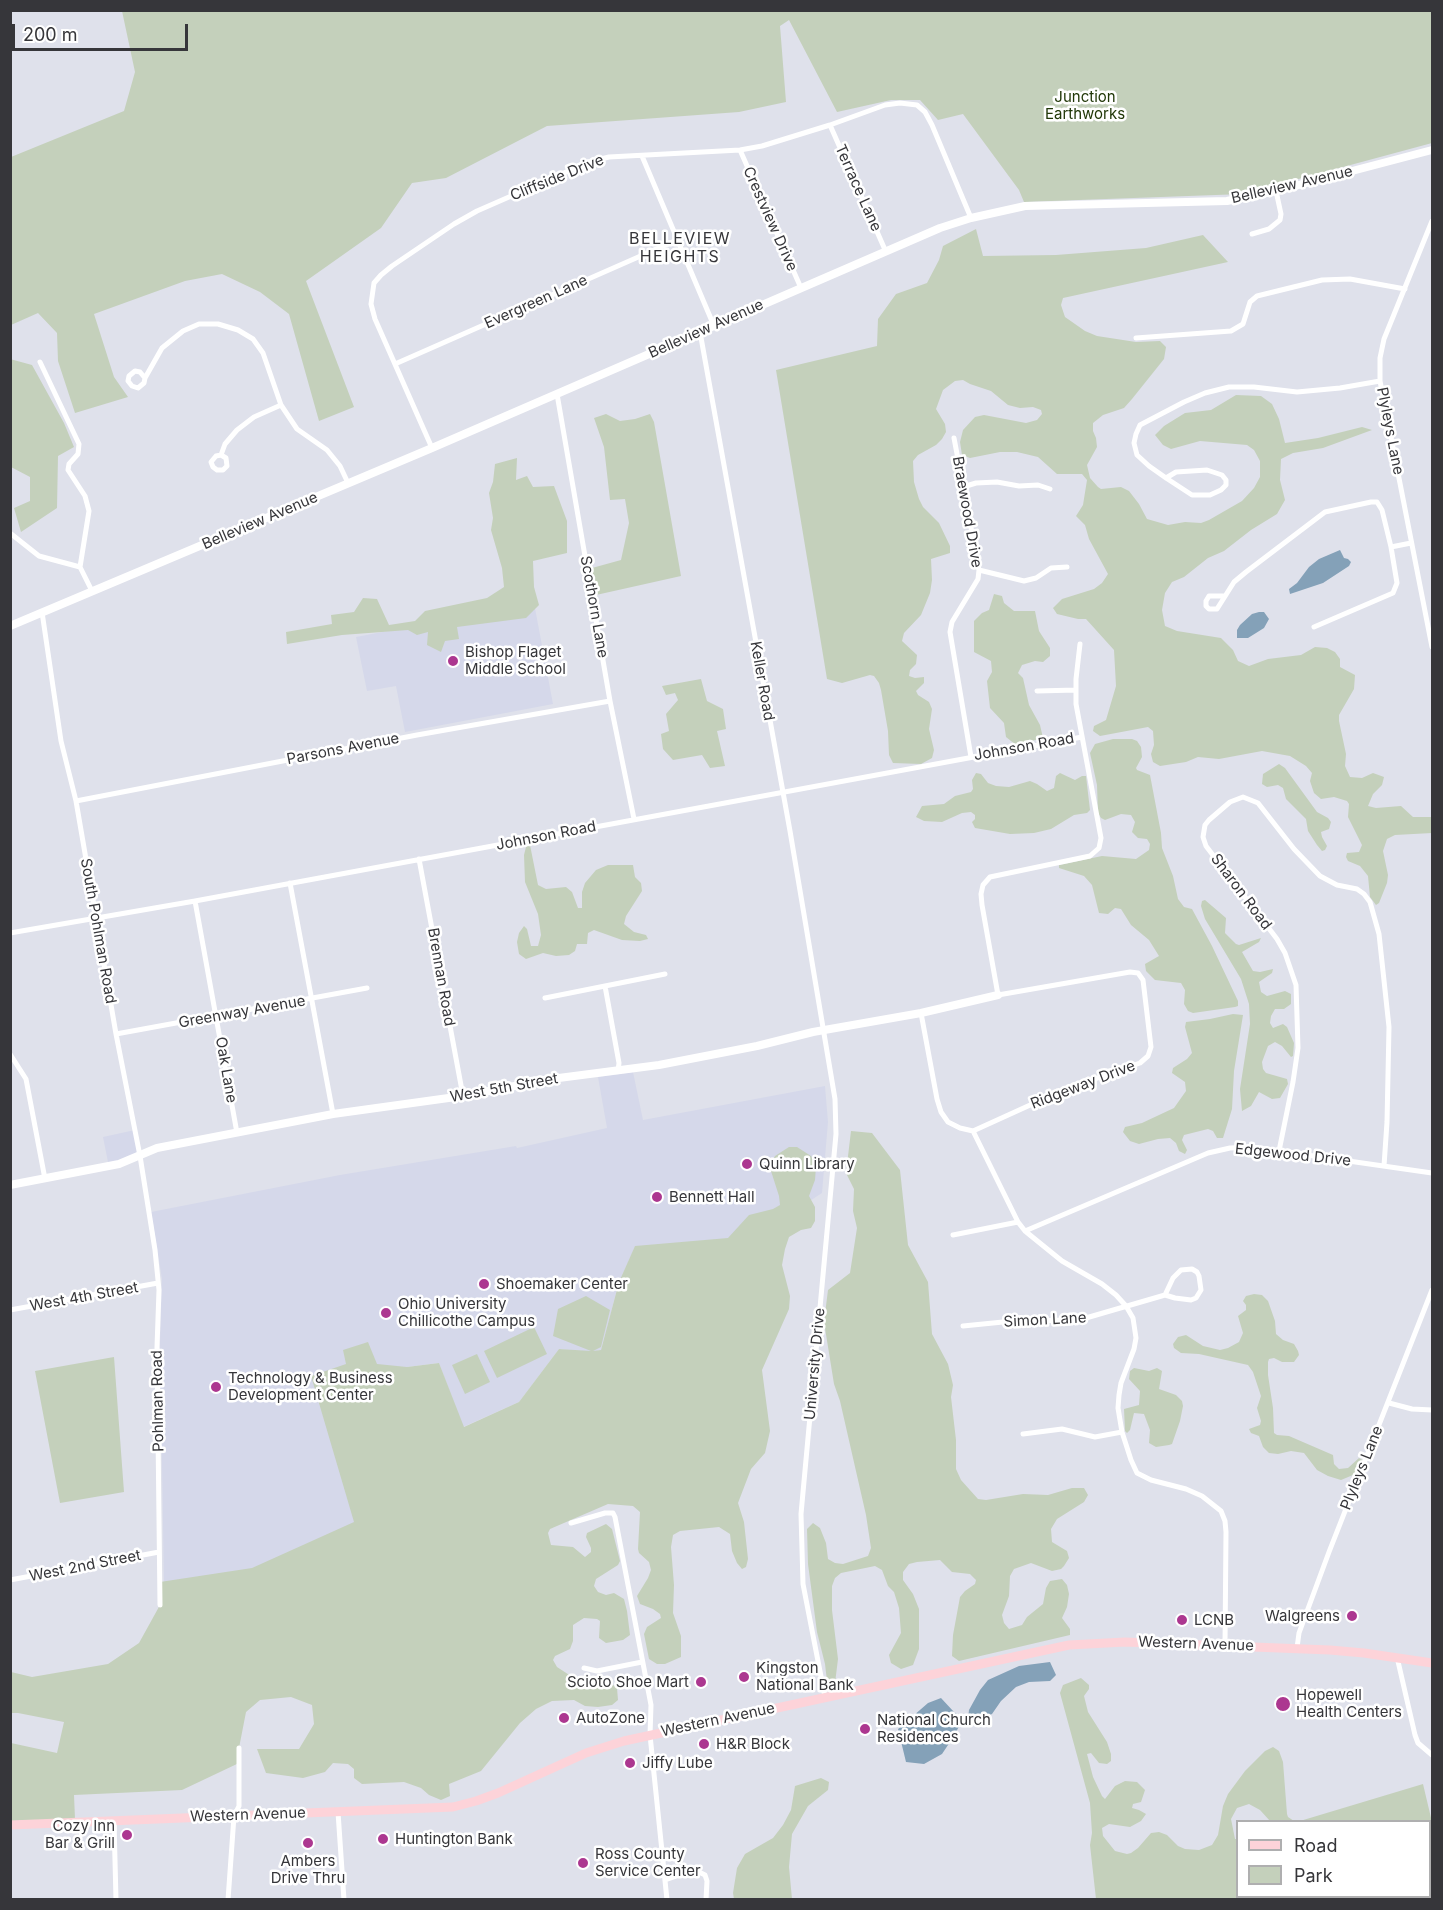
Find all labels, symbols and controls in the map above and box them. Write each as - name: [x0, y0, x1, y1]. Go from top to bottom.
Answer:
- scale bar: [15, 12, 190, 50]
- text: 200 m: [23, 24, 78, 45]
- park label: Junction Earthworks: [1045, 88, 1125, 123]
- street label: Terrace Lane: [831, 142, 885, 234]
- street label: Cliffside Drive: [508, 151, 606, 205]
- street label: Belleview Avenue: [1230, 162, 1354, 208]
- street label: Crestview Drive: [739, 164, 801, 274]
- district label: BELLEVIEW HEIGHTS: [629, 229, 731, 267]
- street label: Evergreen Lane: [482, 271, 590, 333]
- street label: Belleview Avenue: [646, 296, 766, 362]
- street label: Plyleys Lane: [1373, 386, 1407, 476]
- street label: Braewood Drive: [948, 455, 986, 569]
- street label: Belleview Avenue: [199, 488, 321, 554]
- street label: Scothorn Lane: [576, 555, 612, 659]
- street label: Keller Road: [746, 640, 778, 722]
- place label: Bishop Flaget Middle School: [465, 643, 566, 678]
- marker: Bishop Flaget Middle School: [446, 654, 460, 668]
- street label: Parsons Avenue: [285, 729, 401, 769]
- street label: Johnson Road: [972, 729, 1076, 765]
- street label: Johnson Road: [494, 817, 598, 855]
- street label: Sharon Road: [1207, 850, 1275, 934]
- street label: South Pohlman Road: [76, 857, 120, 1005]
- street label: Brennan Road: [424, 927, 458, 1027]
- street label: Greenway Avenue: [177, 992, 307, 1032]
- street label: Oak Lane: [211, 1036, 241, 1104]
- street label: Ridgeway Drive: [1028, 1057, 1138, 1113]
- street label: West 5th Street: [449, 1070, 559, 1106]
- street label: Edgewood Drive: [1234, 1140, 1352, 1170]
- place label: Quinn Library: [759, 1155, 855, 1173]
- marker: Quinn Library: [740, 1157, 754, 1171]
- place label: Bennett Hall: [669, 1188, 755, 1206]
- marker: Bennett Hall: [650, 1190, 664, 1204]
- place label: Shoemaker Center: [496, 1275, 628, 1293]
- marker: Shoemaker Center: [477, 1277, 491, 1291]
- street label: West 4th Street: [28, 1279, 140, 1315]
- place label: Ohio University Chillicothe Campus: [398, 1295, 535, 1330]
- marker: Ohio University Chillicothe Campus: [379, 1306, 393, 1320]
- street label: University Drive: [801, 1307, 829, 1421]
- street label: Simon Lane: [1003, 1309, 1087, 1331]
- street label: Pohlman Road: [148, 1350, 168, 1452]
- place label: Technology & Business Development Center: [228, 1369, 393, 1404]
- marker: Technology & Business Development Center: [209, 1380, 223, 1394]
- street label: Plyleys Lane: [1337, 1423, 1387, 1513]
- street label: West 2nd Street: [28, 1546, 142, 1586]
- place label: Walgreens: [1265, 1607, 1340, 1625]
- marker: Walgreens: [1345, 1609, 1359, 1623]
- place label: LCNB: [1194, 1611, 1234, 1629]
- marker: LCNB: [1175, 1613, 1189, 1627]
- street label: Western Avenue: [1138, 1633, 1254, 1655]
- place label: Kingston National Bank: [756, 1659, 854, 1694]
- marker: Kingston National Bank: [737, 1670, 751, 1684]
- place label: Scioto Shoe Mart: [567, 1673, 689, 1691]
- marker: Scioto Shoe Mart: [694, 1675, 708, 1689]
- place label: Hopewell Health Centers: [1296, 1686, 1402, 1721]
- marker: Hopewell Health Centers: [1274, 1695, 1292, 1713]
- street label: Western Avenue: [659, 1699, 777, 1741]
- place label: AutoZone: [576, 1709, 645, 1727]
- marker: AutoZone: [557, 1711, 571, 1725]
- place label: National Church Residences: [877, 1711, 991, 1746]
- marker: National Church Residences: [858, 1722, 872, 1736]
- place label: H&R Block: [716, 1735, 790, 1753]
- marker: H&R Block: [697, 1737, 711, 1751]
- place label: Jiffy Lube: [642, 1754, 713, 1772]
- marker: Jiffy Lube: [623, 1756, 637, 1770]
- street label: Western Avenue: [190, 1804, 306, 1826]
- place label: Cozy Inn Bar & Grill: [45, 1817, 115, 1852]
- legend: [1236, 1820, 1431, 1898]
- marker: Cozy Inn Bar & Grill: [120, 1828, 134, 1842]
- place label: Huntington Bank: [395, 1830, 513, 1848]
- marker: Huntington Bank: [376, 1832, 390, 1846]
- text: Road: [1294, 1835, 1337, 1856]
- marker: Ambers Drive Thru: [301, 1836, 315, 1850]
- place label: Ross County Service Center: [595, 1845, 701, 1880]
- place label: Ambers Drive Thru: [271, 1852, 345, 1887]
- marker: Ross County Service Center: [576, 1856, 590, 1870]
- text: Park: [1294, 1865, 1333, 1886]

